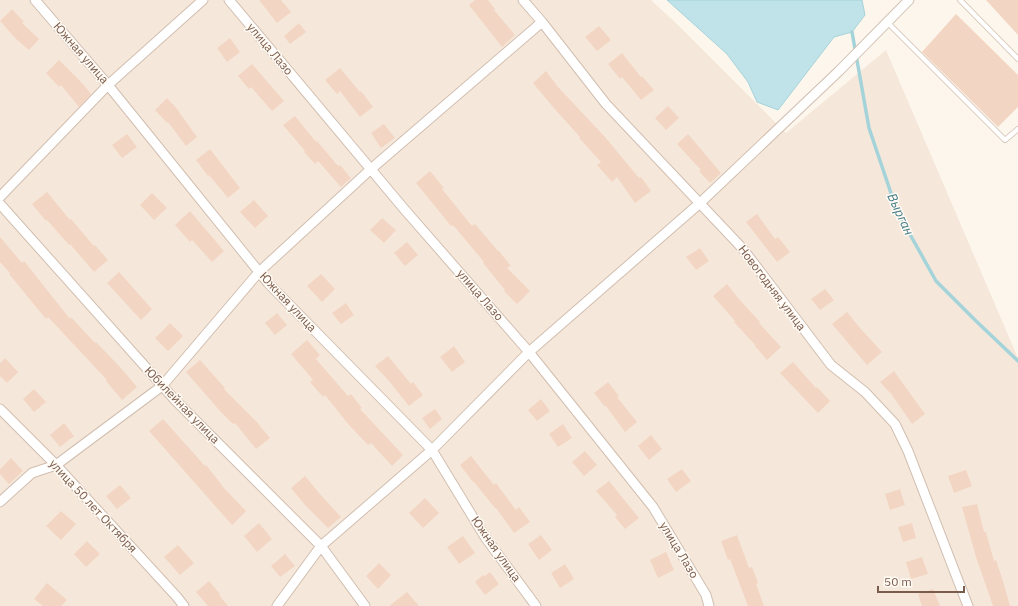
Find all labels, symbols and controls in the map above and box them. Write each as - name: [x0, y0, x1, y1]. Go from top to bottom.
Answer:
- street label: Южная улица: [51, 19, 113, 87]
- street label: улица Лазо: [244, 20, 297, 78]
- water label: Вырган: [883, 190, 918, 238]
- street label: Новогодняя улица: [735, 242, 810, 334]
- street label: улица Лазо: [454, 266, 507, 324]
- street label: Южная улица: [257, 269, 320, 335]
- street label: Юбилейная улица: [142, 363, 223, 447]
- street label: улица 50 лет Октября: [46, 456, 141, 555]
- street label: Южная улица: [468, 513, 525, 585]
- street label: улица Лазо: [657, 519, 702, 581]
- scale bar: [878, 568, 964, 594]
- text: 50 m: [884, 574, 912, 589]

